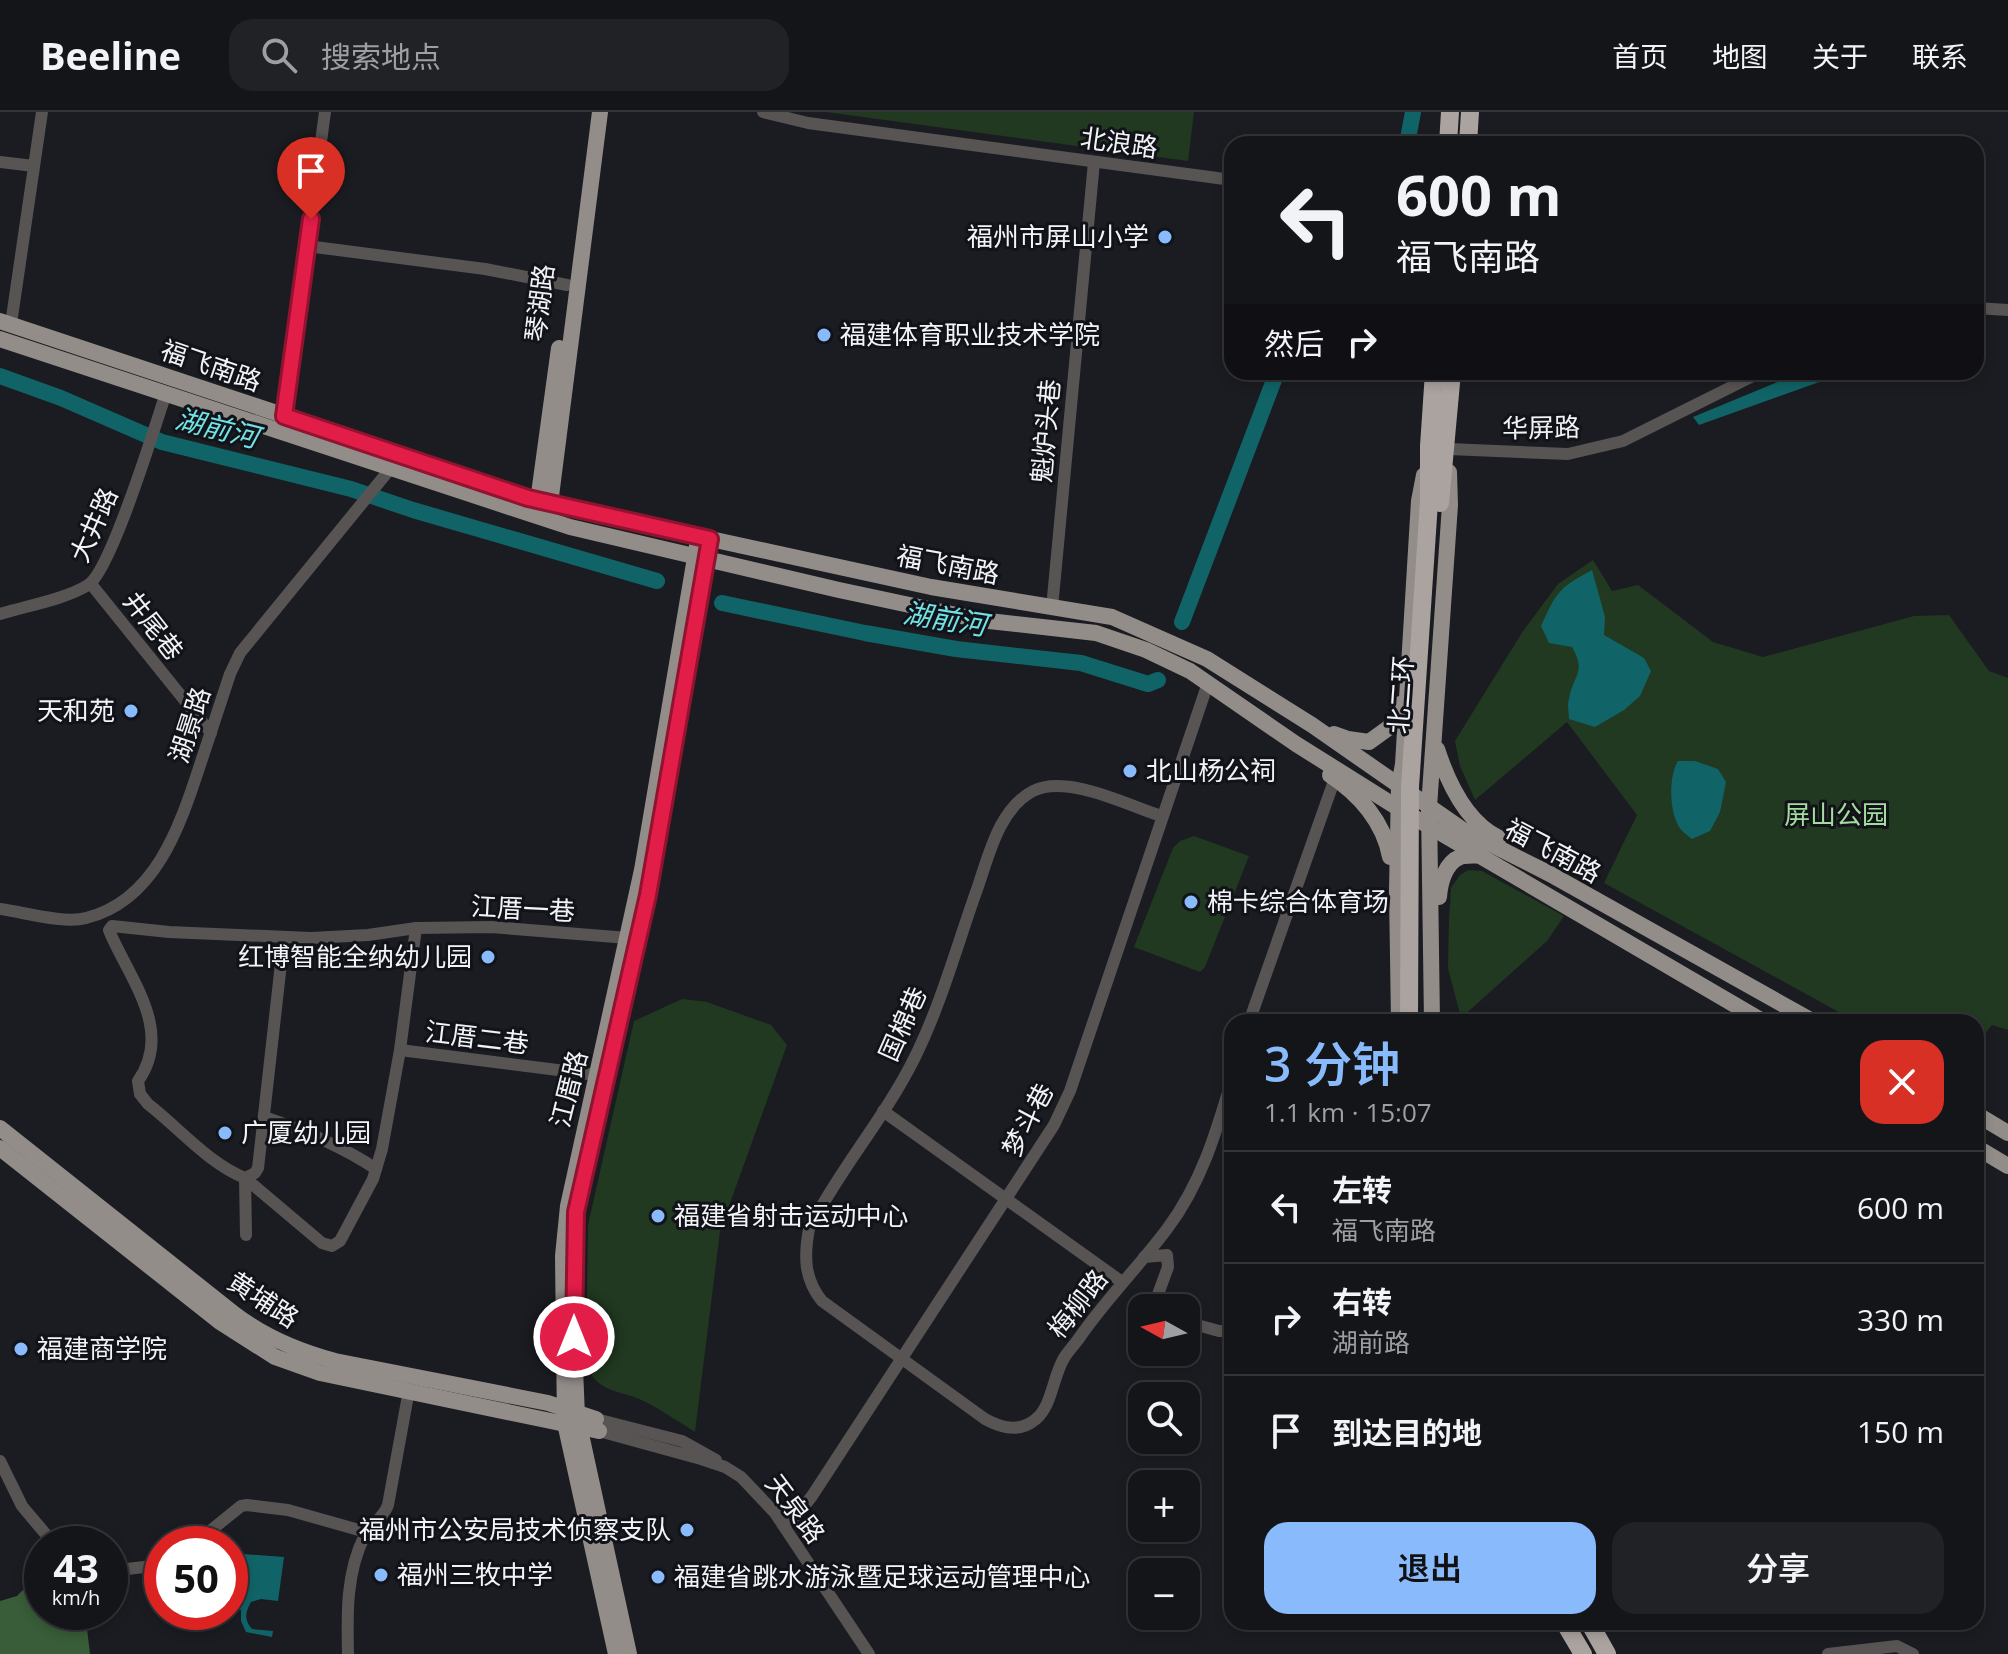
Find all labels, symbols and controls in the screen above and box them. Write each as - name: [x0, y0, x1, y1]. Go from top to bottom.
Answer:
- search box: [229, 19, 789, 91]
- text: Beeline: [40, 29, 181, 81]
- icon: search: [257, 33, 301, 77]
- text: 搜索地点: [321, 36, 441, 77]
- text: 首页: [1612, 37, 1668, 75]
- text: 地图: [1712, 37, 1768, 75]
- text: 关于: [1812, 37, 1868, 75]
- text: 联系: [1912, 37, 1968, 75]
- street label: 北浪路: [1078, 119, 1160, 165]
- pin: [277, 137, 345, 219]
- icon: arrive: [289, 149, 333, 193]
- text: 600 m: [1396, 156, 1562, 232]
- icon: left: [1264, 168, 1368, 272]
- place label: 福州市屏山小学: [967, 218, 1149, 254]
- marker: 福州市屏山小学: [1156, 228, 1174, 246]
- text: 福飞南路: [1396, 232, 1540, 281]
- street label: 琴湖路: [516, 262, 562, 344]
- place label: 福建体育职业技术学院: [840, 316, 1100, 352]
- icon: right: [1340, 320, 1384, 364]
- text: 然后: [1264, 323, 1324, 364]
- marker: 福建体育职业技术学院: [815, 326, 833, 344]
- street label: 福飞南路: [156, 331, 266, 399]
- street label: 魁炉头巷: [1023, 378, 1067, 484]
- water label: 湖前河: [172, 398, 267, 457]
- street label: 华屏路: [1502, 408, 1580, 446]
- street label: 大井路: [61, 482, 125, 568]
- street label: 福飞南路: [894, 536, 1003, 592]
- street label: 井尾巷: [116, 584, 192, 667]
- water label: 湖前河: [901, 593, 995, 644]
- street label: 北二环: [1379, 655, 1421, 735]
- street label: 湖景路: [160, 682, 218, 767]
- place label: 天和苑: [37, 692, 115, 728]
- marker: 天和苑: [122, 702, 140, 720]
- place label: 北山杨公祠: [1146, 752, 1276, 788]
- marker: 北山杨公祠: [1121, 762, 1139, 780]
- park label: 屏山公园: [1784, 796, 1888, 832]
- street label: 福飞南路: [1499, 810, 1608, 890]
- place label: 棉卡综合体育场: [1207, 883, 1389, 919]
- street label: 江厝一巷: [470, 887, 576, 929]
- marker: 棉卡综合体育场: [1182, 893, 1200, 911]
- place label: 红博智能全纳幼儿园: [238, 938, 472, 974]
- marker: 红博智能全纳幼儿园: [479, 948, 497, 966]
- street label: 国棉巷: [870, 981, 934, 1067]
- street label: 江厝二巷: [423, 1013, 531, 1061]
- text: 3 分钟: [1264, 1031, 1400, 1096]
- button: close: [1860, 1040, 1944, 1124]
- street label: 江厝路: [541, 1047, 595, 1131]
- street label: 梦斗巷: [993, 1077, 1061, 1162]
- text: 1.1 km · 15:07: [1264, 1094, 1432, 1130]
- place label: 广厦幼儿园: [241, 1114, 371, 1150]
- marker: 广厦幼儿园: [216, 1124, 234, 1142]
- text: 左转: [1332, 1169, 1392, 1210]
- icon: left: [1264, 1185, 1308, 1229]
- text: 600 m: [1857, 1187, 1944, 1228]
- place label: 福建省射击运动中心: [674, 1197, 908, 1233]
- marker: 福建省射击运动中心: [649, 1207, 667, 1225]
- text: 福飞南路: [1332, 1212, 1436, 1248]
- street label: 梅柳路: [1039, 1262, 1115, 1345]
- street label: 黄埔路: [221, 1263, 306, 1336]
- text: 右转: [1332, 1281, 1392, 1322]
- north arrow: [1128, 1294, 1200, 1366]
- map controls: [1128, 1294, 1200, 1630]
- position arrow: [532, 1295, 616, 1379]
- icon: right: [1264, 1297, 1308, 1341]
- text: 330 m: [1857, 1299, 1944, 1340]
- text: 湖前路: [1332, 1324, 1410, 1360]
- place label: 福建商学院: [37, 1330, 167, 1366]
- marker: 福建商学院: [12, 1340, 30, 1358]
- button: search: [1128, 1382, 1200, 1454]
- icon: arrive: [1264, 1409, 1308, 1453]
- text: 150 m: [1857, 1411, 1944, 1452]
- text: 到达目的地: [1332, 1412, 1482, 1453]
- street label: 天泉路: [758, 1466, 834, 1550]
- button: +: [1128, 1470, 1200, 1542]
- place label: 福州市公安局技术侦察支队: [359, 1511, 671, 1547]
- marker: 福州市公安局技术侦察支队: [678, 1521, 696, 1539]
- button: 退出: [1264, 1522, 1596, 1614]
- button: 分享: [1612, 1522, 1944, 1614]
- speed limit sign: 50: [144, 1526, 248, 1630]
- text: 43: [53, 1540, 99, 1595]
- place label: 福州三牧中学: [397, 1556, 553, 1592]
- place label: 福建省跳水游泳暨足球运动管理中心: [674, 1558, 1090, 1594]
- button: −: [1128, 1558, 1200, 1630]
- marker: 福州三牧中学: [372, 1566, 390, 1584]
- marker: 福建省跳水游泳暨足球运动管理中心: [649, 1568, 667, 1586]
- text: km/h: [52, 1584, 100, 1611]

